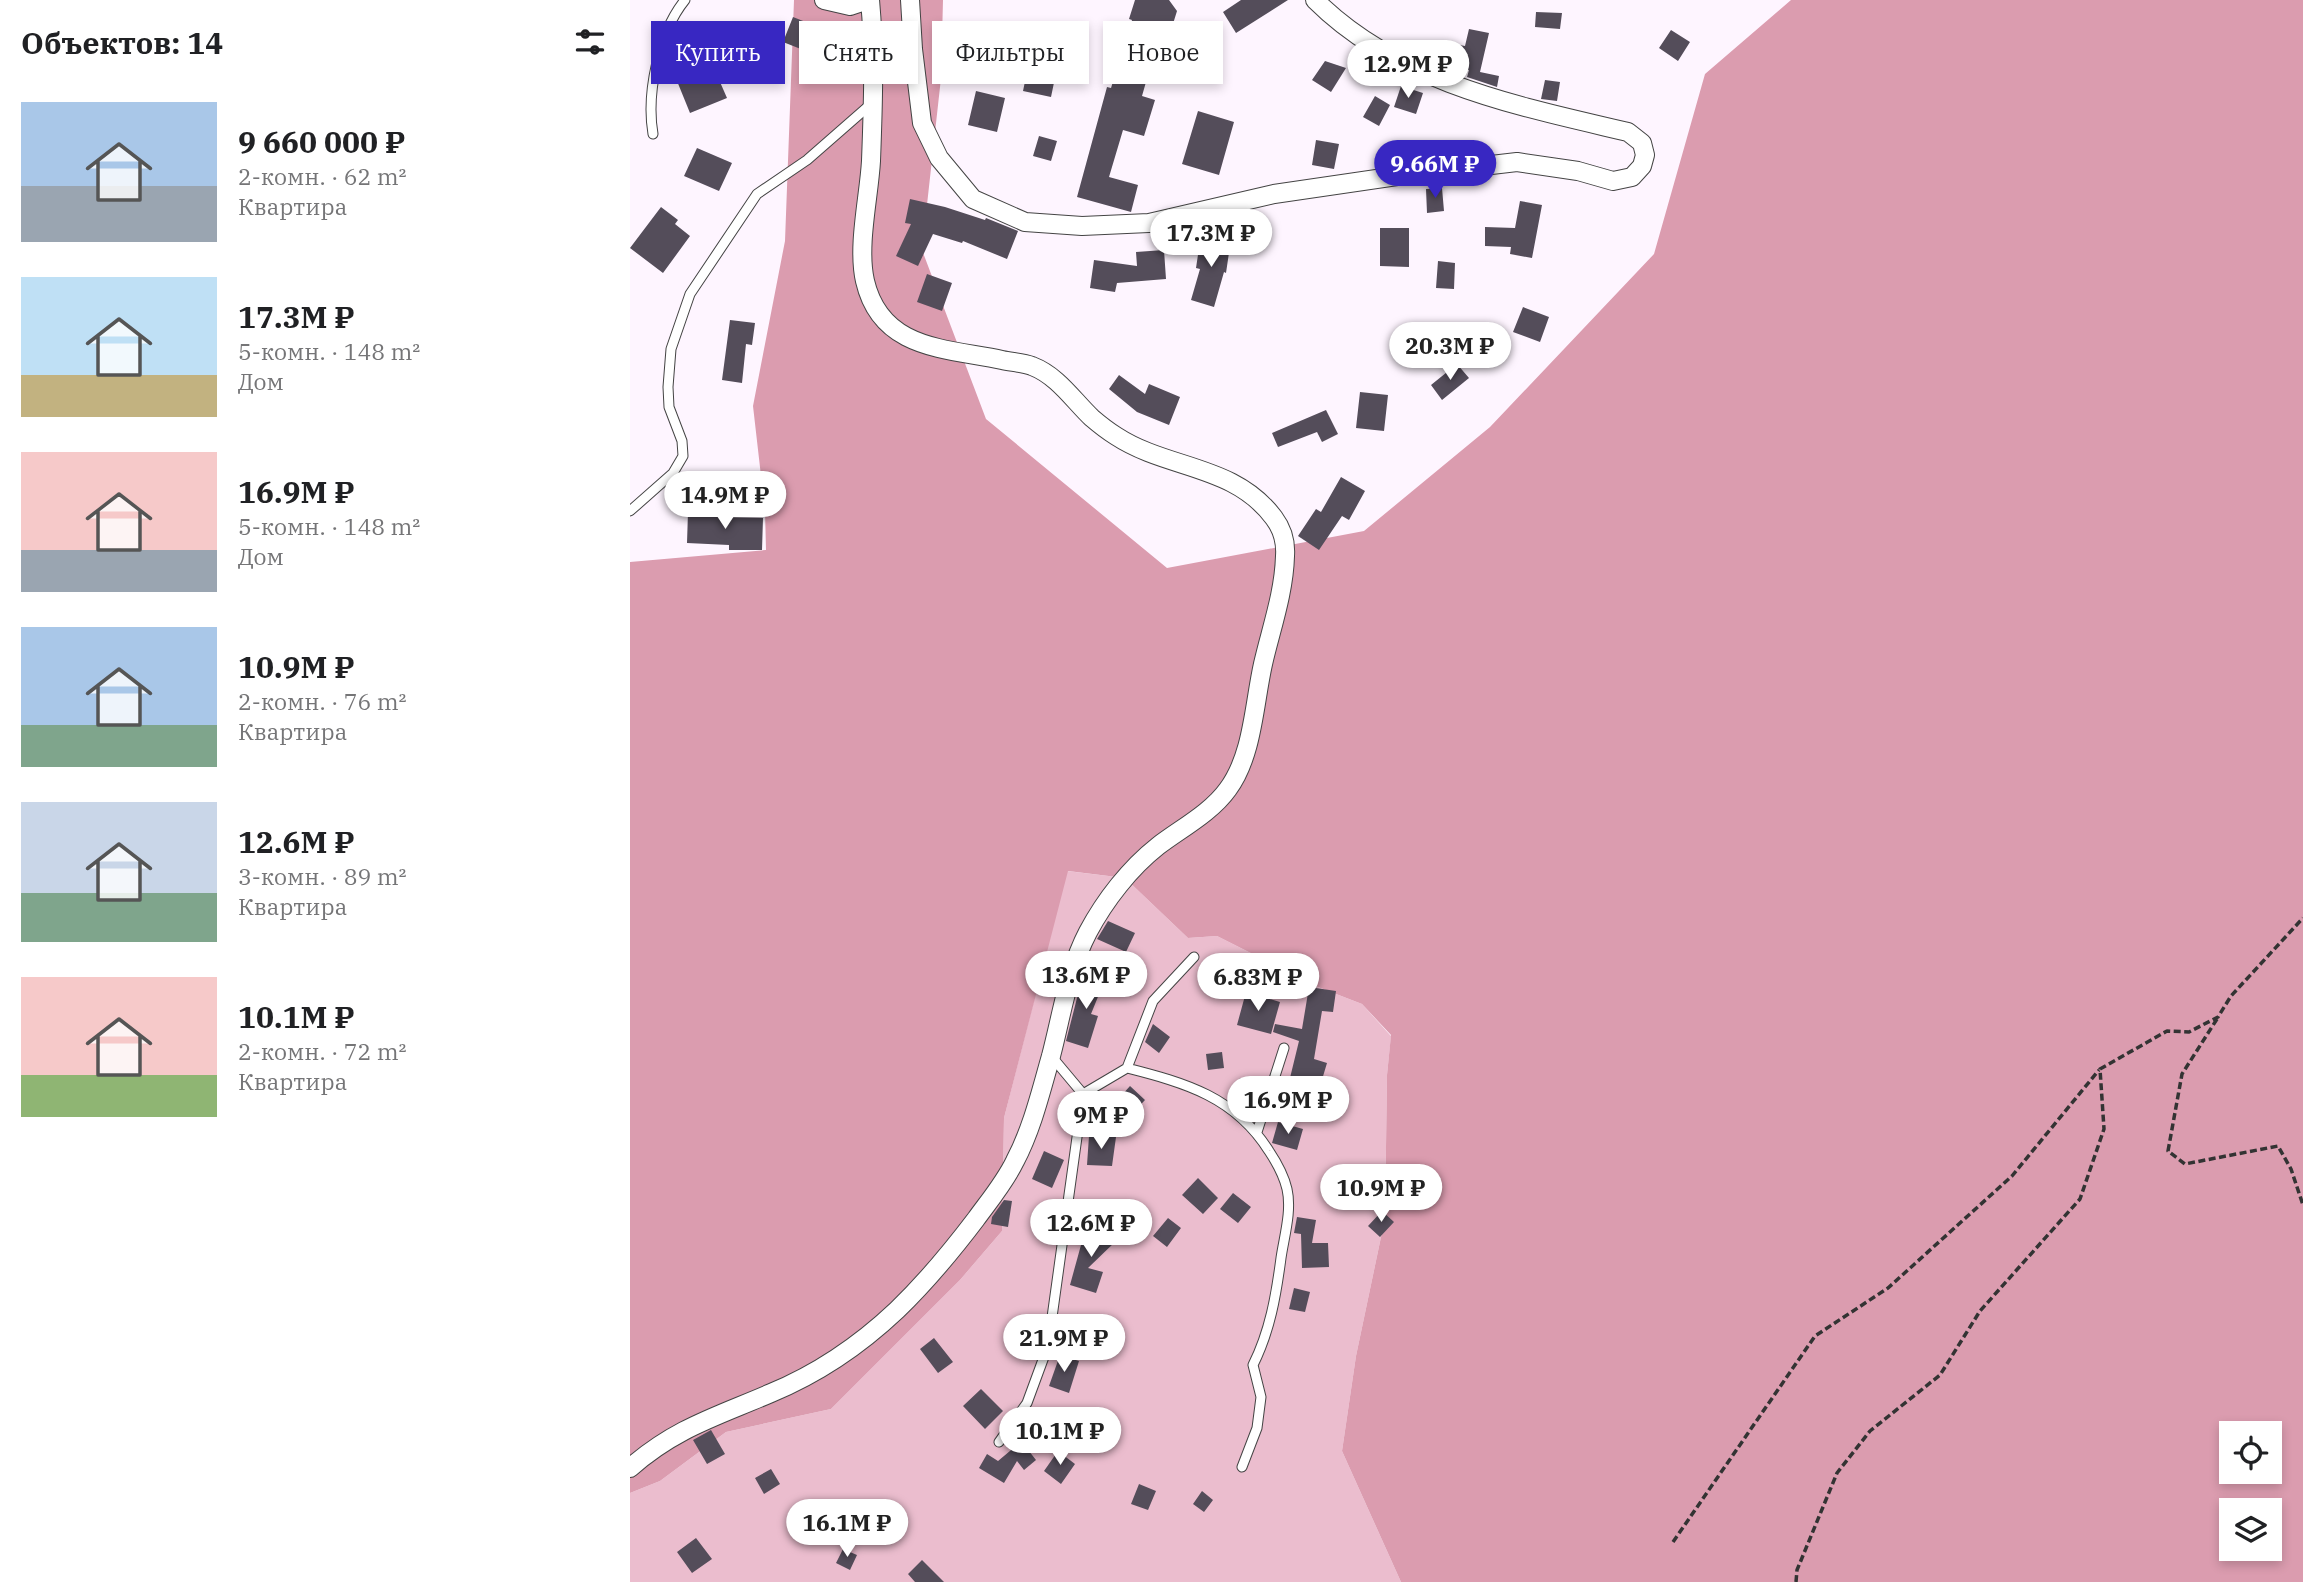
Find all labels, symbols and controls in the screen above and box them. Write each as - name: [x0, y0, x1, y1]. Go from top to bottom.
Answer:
- chip: Купить: [651, 21, 785, 84]
- chip: Снять: [799, 21, 918, 84]
- chip: Фильтры: [932, 21, 1089, 84]
- chip: Новое: [1103, 21, 1223, 84]
- text: Объектов: 14: [21, 23, 223, 62]
- icon: filters: [571, 23, 609, 61]
- pin: 12.9M ₽: [1343, 41, 1473, 100]
- text: 12.9M ₽: [1363, 48, 1453, 78]
- text: 9 660 000 ₽: [238, 122, 405, 161]
- icon: home: [77, 130, 161, 214]
- pin: 9.66M ₽: [1370, 140, 1500, 200]
- text: 9.66M ₽: [1390, 148, 1480, 178]
- text: 2-комн. · 62 m²: [238, 161, 407, 191]
- text: Квартира: [238, 191, 347, 221]
- pin: 17.3M ₽: [1146, 210, 1276, 269]
- text: 17.3M ₽: [1166, 217, 1256, 247]
- text: 17.3M ₽: [238, 297, 355, 336]
- icon: home: [77, 305, 161, 389]
- pin: 20.3M ₽: [1385, 322, 1515, 382]
- text: 20.3M ₽: [1405, 330, 1495, 360]
- text: 5-комн. · 148 m²: [238, 336, 420, 366]
- text: Дом: [238, 366, 284, 396]
- text: 16.9M ₽: [238, 472, 355, 511]
- pin: 14.9M ₽: [660, 472, 790, 531]
- text: 14.9M ₽: [680, 479, 770, 509]
- icon: home: [77, 480, 161, 564]
- text: 5-комн. · 148 m²: [238, 511, 420, 541]
- text: Дом: [238, 541, 284, 571]
- text: 10.9M ₽: [238, 647, 355, 686]
- icon: home: [77, 655, 161, 739]
- text: 2-комн. · 76 m²: [238, 686, 407, 716]
- text: Квартира: [238, 716, 347, 746]
- text: 12.6M ₽: [238, 822, 355, 861]
- icon: home: [77, 830, 161, 914]
- text: 3-комн. · 89 m²: [238, 861, 407, 891]
- text: Квартира: [238, 891, 347, 921]
- pin: 13.6M ₽: [1021, 951, 1151, 1011]
- pin: 6.83M ₽: [1193, 954, 1323, 1013]
- text: 13.6M ₽: [1041, 959, 1131, 989]
- text: 6.83M ₽: [1213, 961, 1303, 991]
- text: 10.1M ₽: [238, 997, 355, 1036]
- icon: home: [77, 1005, 161, 1089]
- text: 2-комн. · 72 m²: [238, 1036, 407, 1066]
- text: Квартира: [238, 1066, 347, 1096]
- pin: 16.9M ₽: [1223, 1076, 1353, 1136]
- text: 16.9M ₽: [1243, 1084, 1333, 1114]
- pin: 9M ₽: [1060, 1092, 1142, 1151]
- text: 9M ₽: [1073, 1099, 1129, 1129]
- pin: 10.9M ₽: [1316, 1164, 1446, 1224]
- text: 10.9M ₽: [1336, 1172, 1426, 1202]
- pin: 12.6M ₽: [1026, 1200, 1156, 1259]
- text: 12.6M ₽: [1046, 1207, 1136, 1237]
- pin: 21.9M ₽: [999, 1314, 1129, 1374]
- text: 21.9M ₽: [1019, 1322, 1109, 1352]
- pin: 10.1M ₽: [995, 1408, 1125, 1467]
- text: 10.1M ₽: [1015, 1415, 1105, 1445]
- map controls: [2219, 1421, 2282, 1561]
- button: locate: [2219, 1421, 2282, 1484]
- button: layers: [2219, 1498, 2282, 1561]
- pin: 16.1M ₽: [782, 1500, 912, 1559]
- text: 16.1M ₽: [802, 1507, 892, 1537]

